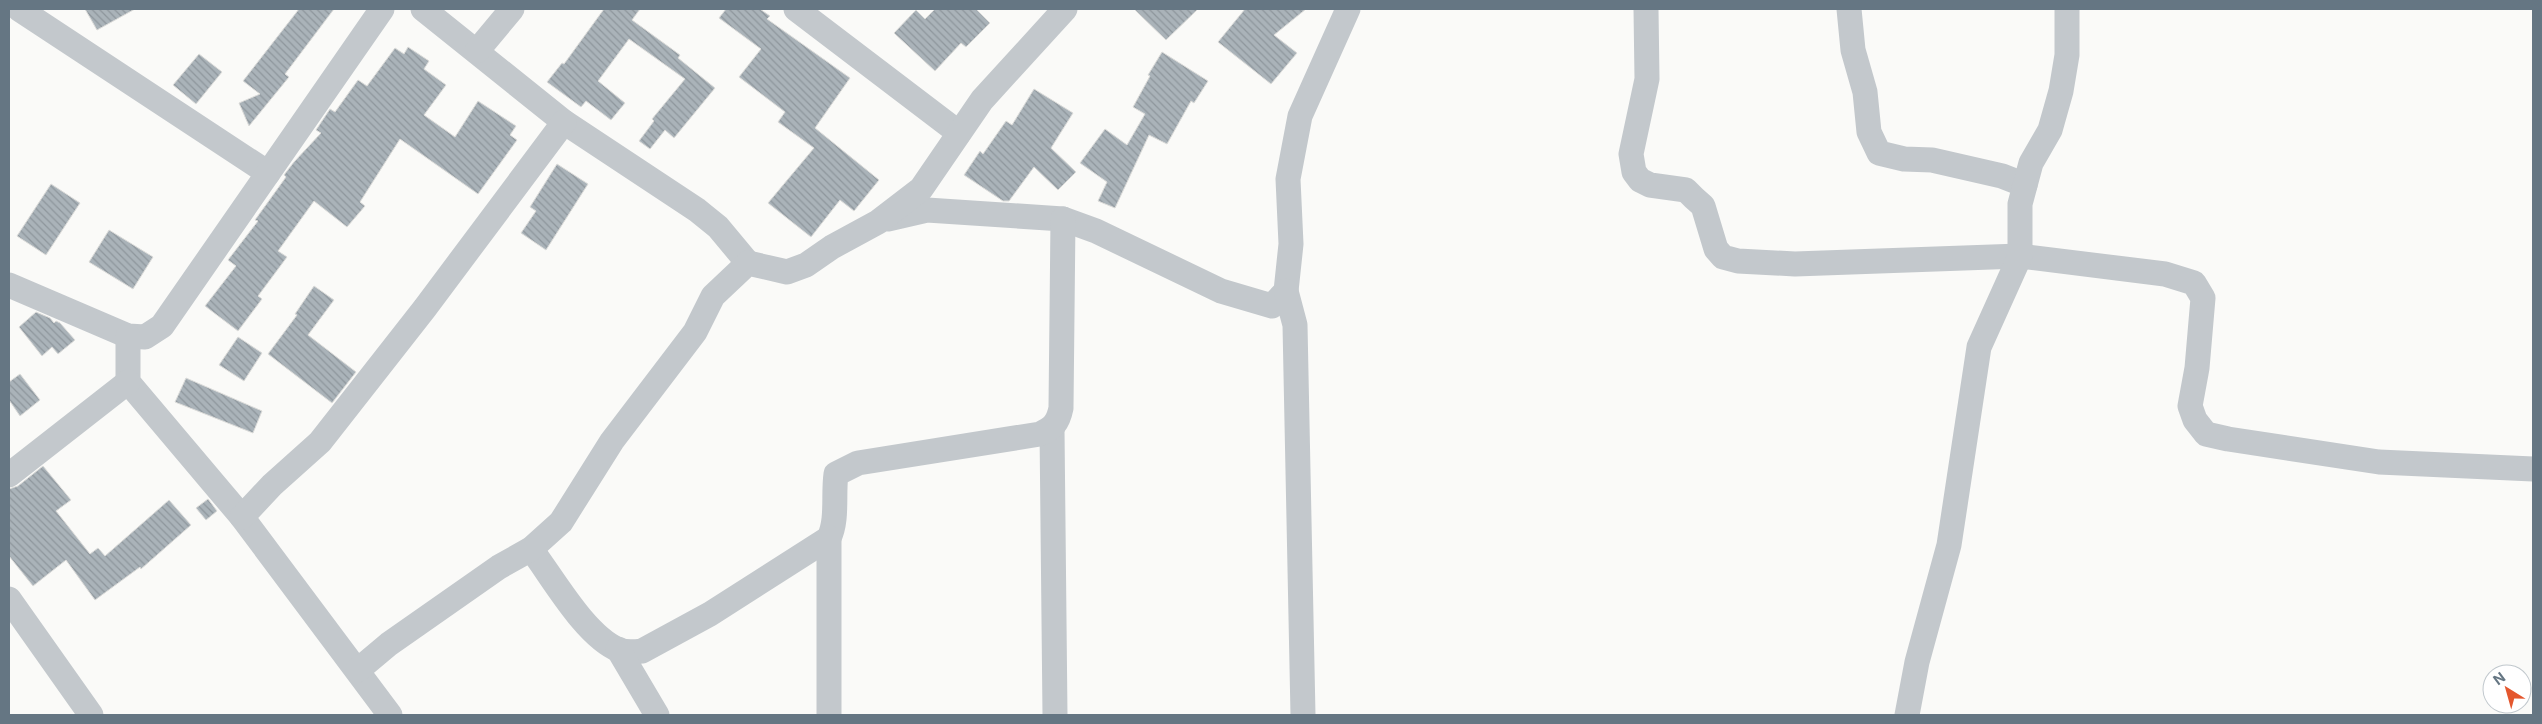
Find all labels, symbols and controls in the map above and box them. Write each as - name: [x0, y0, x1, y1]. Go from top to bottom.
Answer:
- north arrow: [2482, 664, 2532, 714]
- text: N: [2489, 668, 2508, 688]

